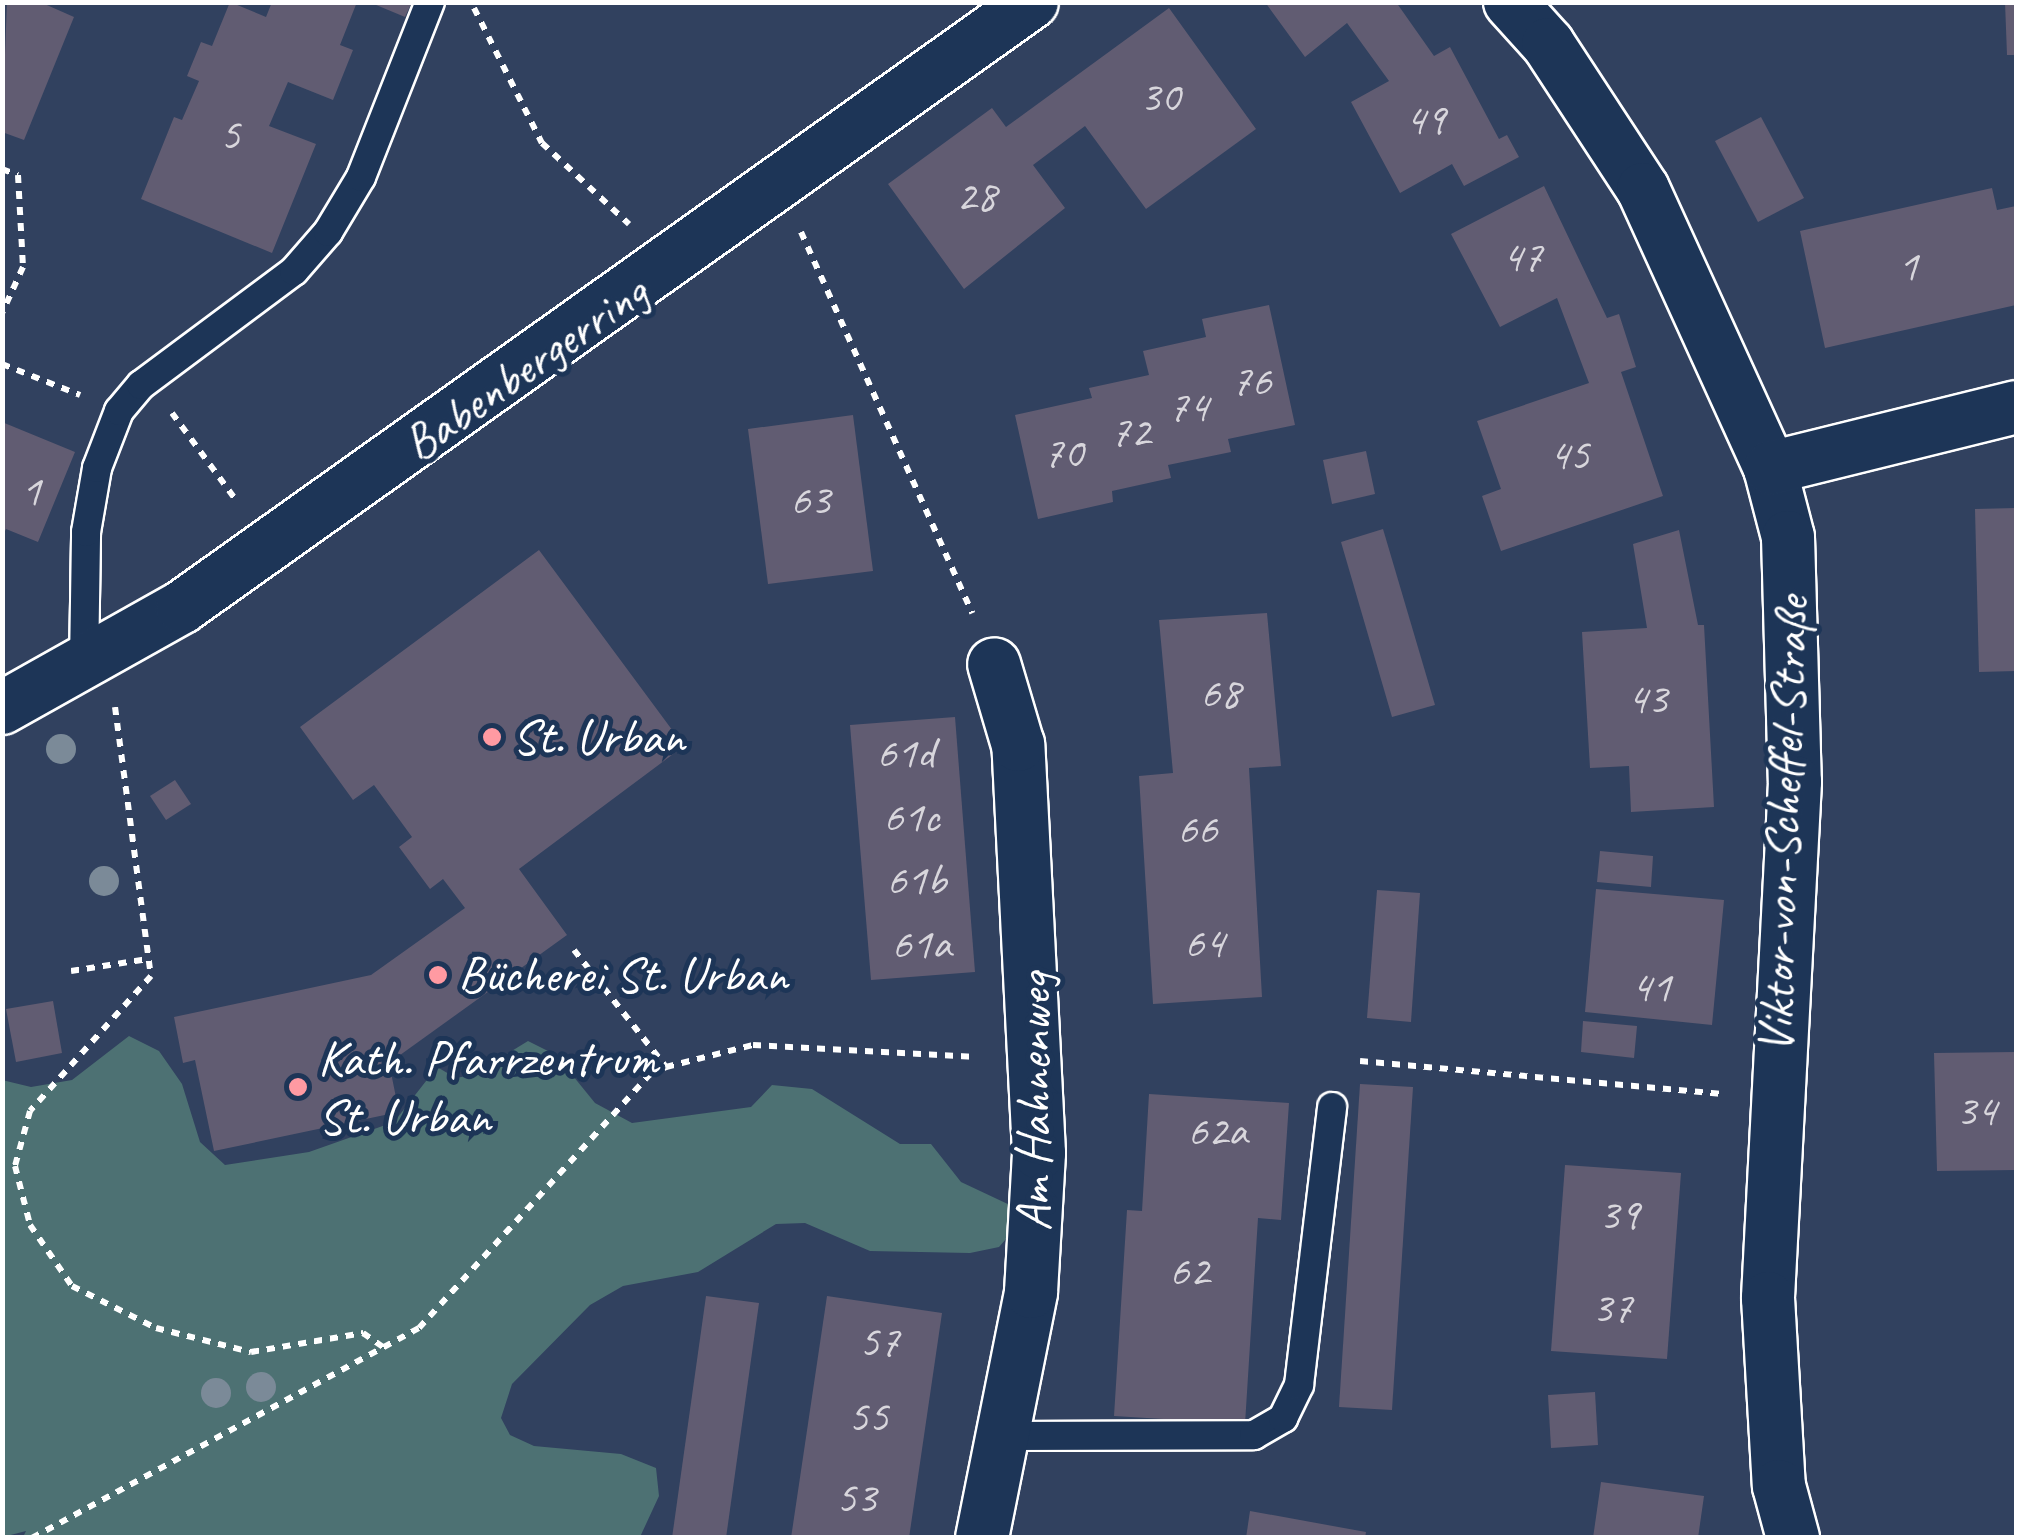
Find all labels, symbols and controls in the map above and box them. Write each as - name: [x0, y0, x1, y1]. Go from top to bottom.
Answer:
- house number: 30: [1140, 70, 1180, 124]
- house number: 49: [1405, 93, 1445, 147]
- house number: 5: [220, 108, 240, 162]
- house number: 28: [956, 169, 996, 223]
- house number: 47: [1502, 230, 1542, 284]
- house number: 1: [1898, 239, 1918, 293]
- street label: Babenbergerring: [391, 262, 659, 474]
- house number: 76: [1231, 354, 1271, 408]
- house number: 74: [1168, 380, 1208, 434]
- house number: 72: [1110, 405, 1150, 459]
- house number: 70: [1043, 426, 1083, 480]
- house number: 45: [1549, 428, 1589, 482]
- house number: 1: [21, 464, 41, 518]
- house number: 63: [790, 473, 830, 527]
- street label: Viktor-von-Scheffel-Straße: [1745, 595, 1821, 1055]
- house number: 68: [1200, 666, 1240, 720]
- house number: 43: [1627, 672, 1667, 726]
- place label: St. Urban: [512, 707, 685, 767]
- marker: St. Urban: [481, 726, 503, 748]
- house number: 61d: [876, 726, 934, 780]
- house number: 61c: [883, 790, 939, 844]
- house number: 66: [1177, 802, 1217, 856]
- house number: 61b: [886, 853, 946, 907]
- house number: 64: [1184, 916, 1224, 970]
- house number: 61a: [891, 917, 951, 971]
- place label: Bücherei St. Urban: [458, 945, 787, 1005]
- house number: 41: [1631, 960, 1671, 1014]
- marker: Bücherei St. Urban: [427, 964, 449, 986]
- street label: Am Hahnenweg: [1004, 972, 1064, 1232]
- place label: Kath. Pfarrzentrum St. Urban: [318, 1028, 658, 1146]
- marker: Kath. Pfarrzentrum St. Urban: [287, 1076, 309, 1098]
- house number: 34: [1956, 1084, 1996, 1138]
- house number: 62a: [1187, 1104, 1247, 1158]
- house number: 39: [1599, 1188, 1639, 1242]
- house number: 62: [1169, 1244, 1209, 1298]
- house number: 37: [1592, 1281, 1632, 1335]
- house number: 57: [859, 1315, 899, 1369]
- house number: 55: [848, 1390, 888, 1444]
- house number: 53: [836, 1471, 876, 1525]

